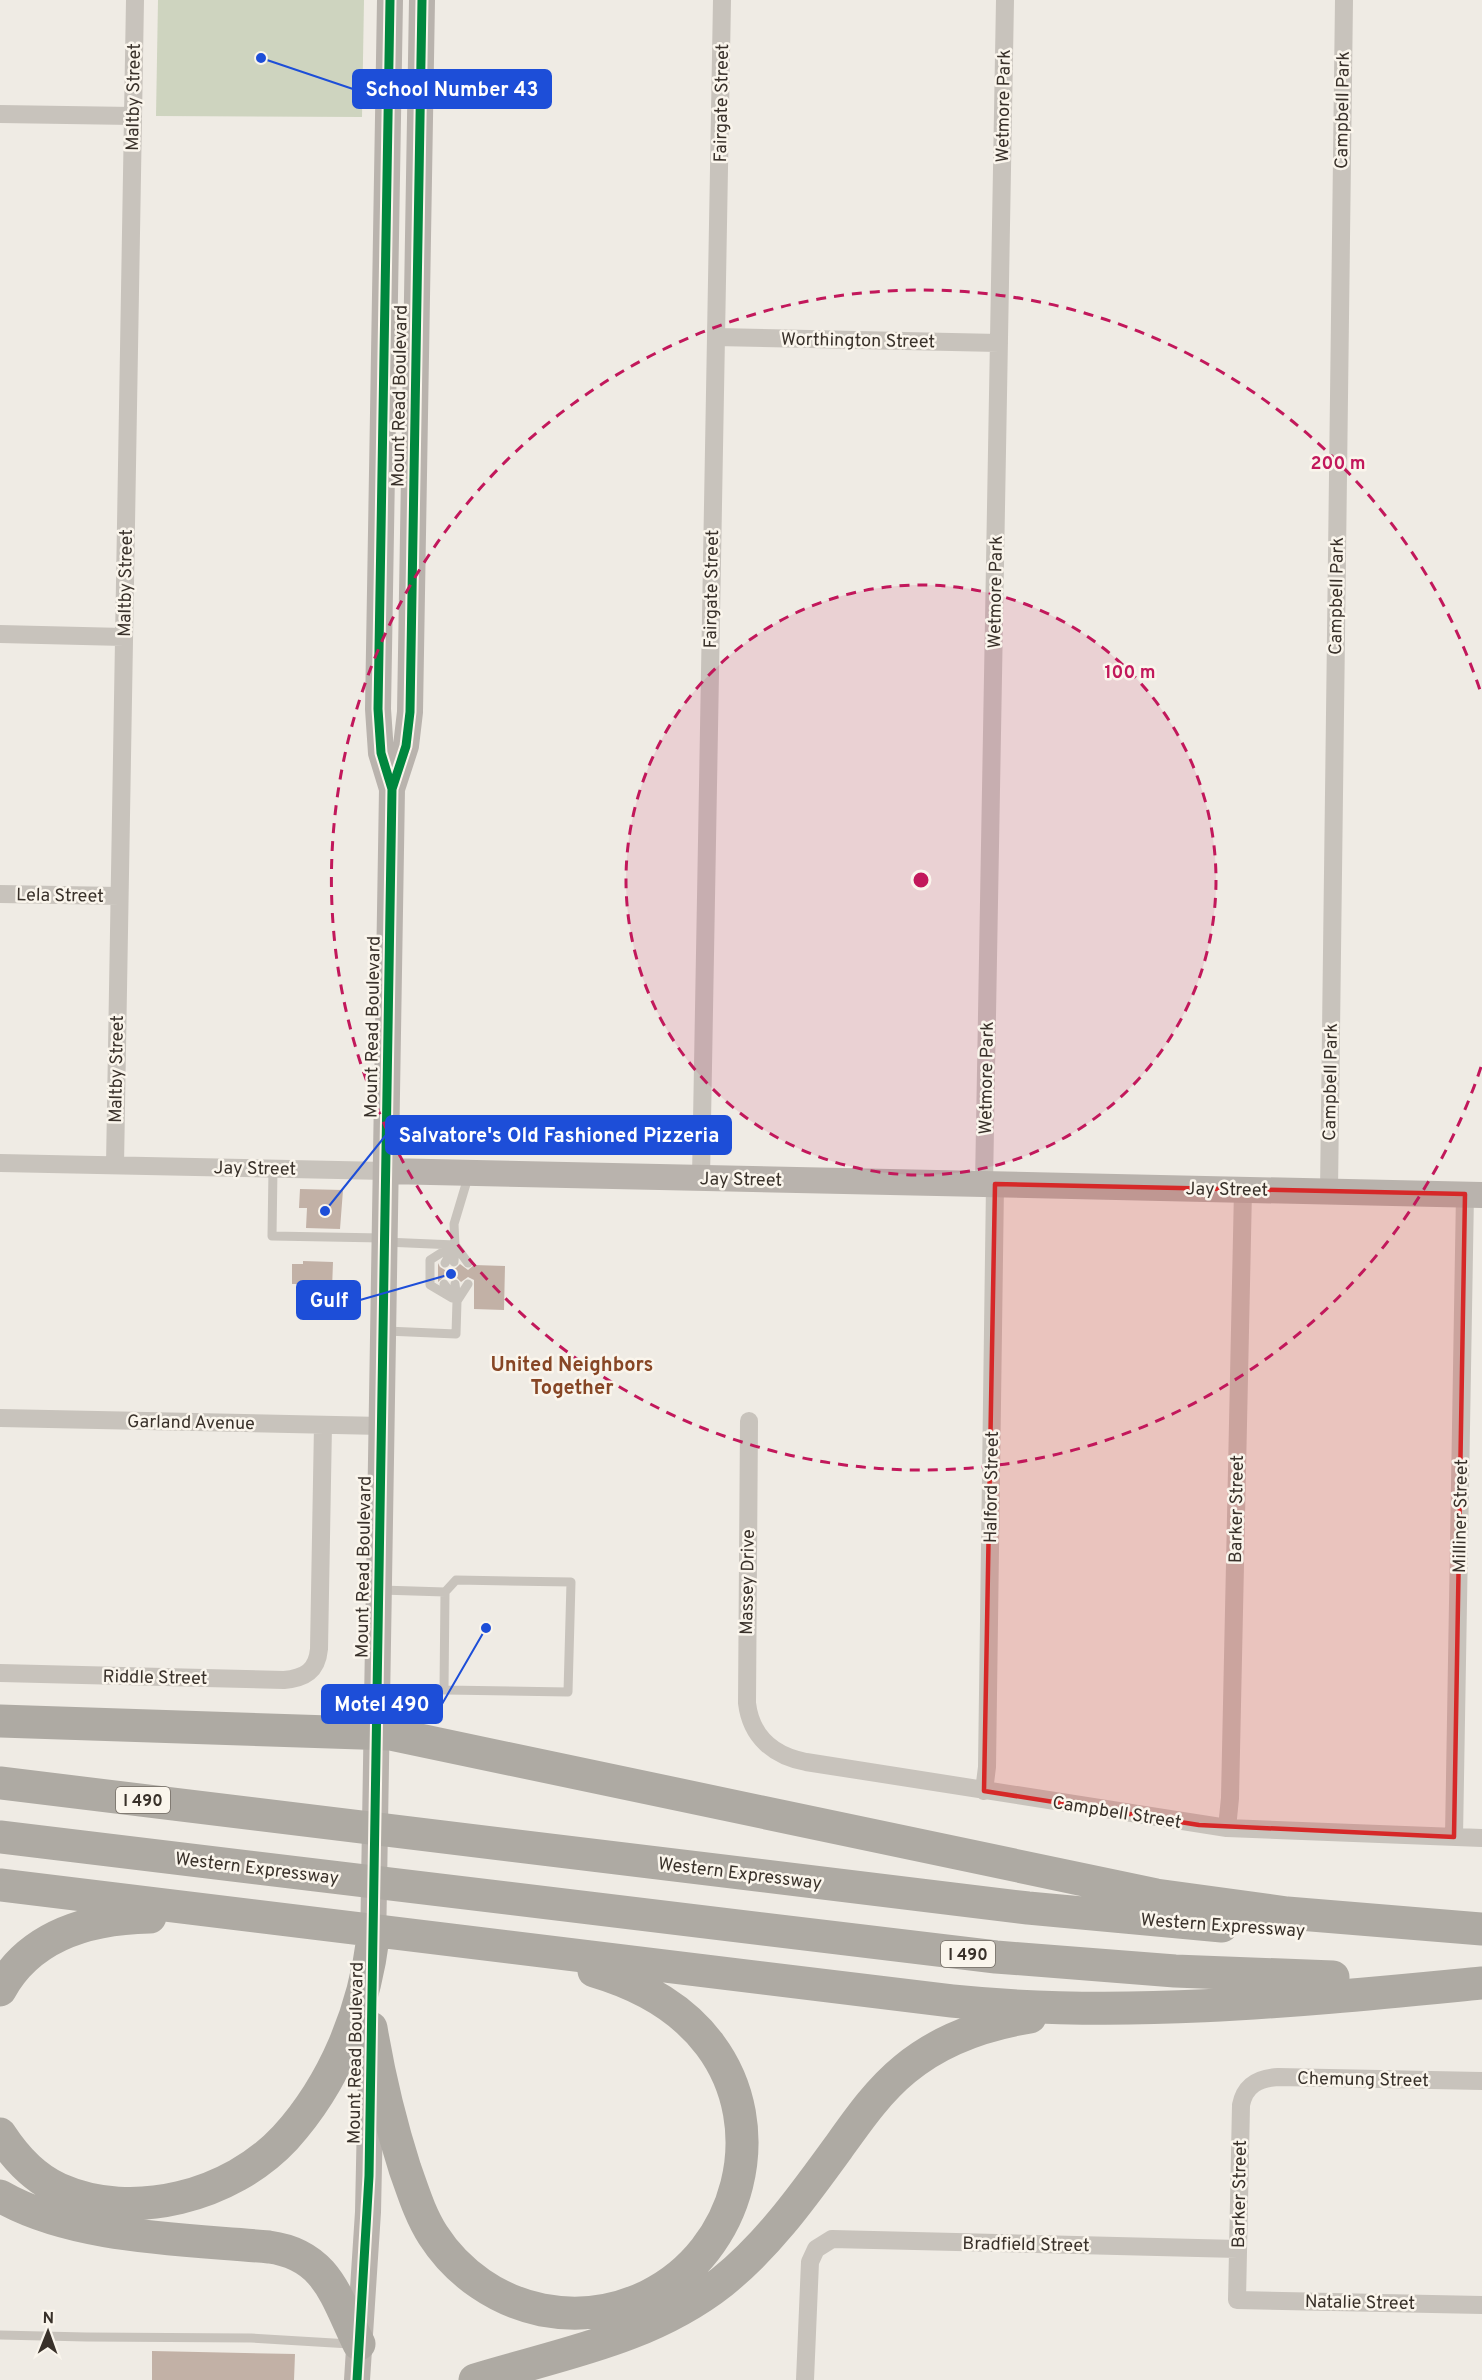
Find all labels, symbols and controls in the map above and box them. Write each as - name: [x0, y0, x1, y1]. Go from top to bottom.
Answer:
- street label: Maltby Street: [122, 43, 147, 151]
- street label: Fairgate Street: [710, 43, 735, 163]
- street label: Wetmore Park: [992, 49, 1017, 163]
- street label: Campbell Park: [1331, 51, 1356, 169]
- callout: School Number 43: [353, 70, 551, 108]
- text: School Number 43: [365, 78, 539, 104]
- street label: Mount Read Boulevard: [387, 305, 414, 487]
- street label: Worthington Street: [781, 329, 935, 354]
- text: 200 m: [1310, 453, 1366, 476]
- street label: Maltby Street: [114, 529, 139, 637]
- street label: Fairgate Street: [700, 529, 725, 649]
- street label: Wetmore Park: [984, 535, 1009, 649]
- street label: Campbell Park: [1325, 537, 1350, 655]
- text: 100 m: [1104, 662, 1156, 685]
- centre of rings: [911, 870, 931, 890]
- street label: Lela Street: [16, 884, 104, 909]
- street label: Mount Read Boulevard: [360, 936, 387, 1118]
- street label: Maltby Street: [105, 1015, 130, 1123]
- street label: Wetmore Park: [975, 1021, 1000, 1135]
- street label: Campbell Park: [1319, 1023, 1344, 1141]
- callout: Salvatore's Old Fashioned Pizzeria: [386, 1116, 731, 1154]
- text: Salvatore's Old Fashioned Pizzeria: [399, 1124, 719, 1150]
- street label: Jay Street: [213, 1157, 296, 1182]
- street label: Jay Street: [699, 1168, 782, 1193]
- street label: Jay Street: [1185, 1178, 1268, 1203]
- callout: Gulf: [297, 1281, 360, 1319]
- text: Gulf: [310, 1289, 348, 1315]
- district label: United Neighbors Together: [491, 1353, 653, 1402]
- street label: Garland Avenue: [127, 1411, 255, 1436]
- street label: Halford Street: [980, 1431, 1005, 1543]
- street label: Barker Street: [1225, 1455, 1250, 1563]
- street label: Milliner Street: [1449, 1459, 1474, 1573]
- street label: Mount Read Boulevard: [351, 1476, 378, 1658]
- street label: Massey Drive: [736, 1529, 761, 1635]
- street label: Riddle Street: [102, 1666, 208, 1691]
- callout: Motel 490: [322, 1685, 442, 1723]
- text: Motel 490: [334, 1693, 430, 1719]
- road number: I 490: [116, 1787, 170, 1813]
- street label: Campbell Street: [1051, 1792, 1183, 1835]
- street label: Western Expressway: [174, 1848, 340, 1891]
- street label: Western Expressway: [657, 1853, 823, 1896]
- street label: Western Expressway: [1140, 1909, 1306, 1944]
- road number: I 490: [941, 1941, 995, 1967]
- street label: Mount Read Boulevard: [343, 1962, 370, 2144]
- street label: Chemung Street: [1297, 2068, 1429, 2093]
- street label: Barker Street: [1228, 2140, 1253, 2248]
- street label: Bradfield Street: [962, 2233, 1090, 2258]
- street label: Natalie Street: [1305, 2291, 1415, 2316]
- north arrow: [18, 2302, 78, 2362]
- text: N: [42, 2309, 54, 2329]

